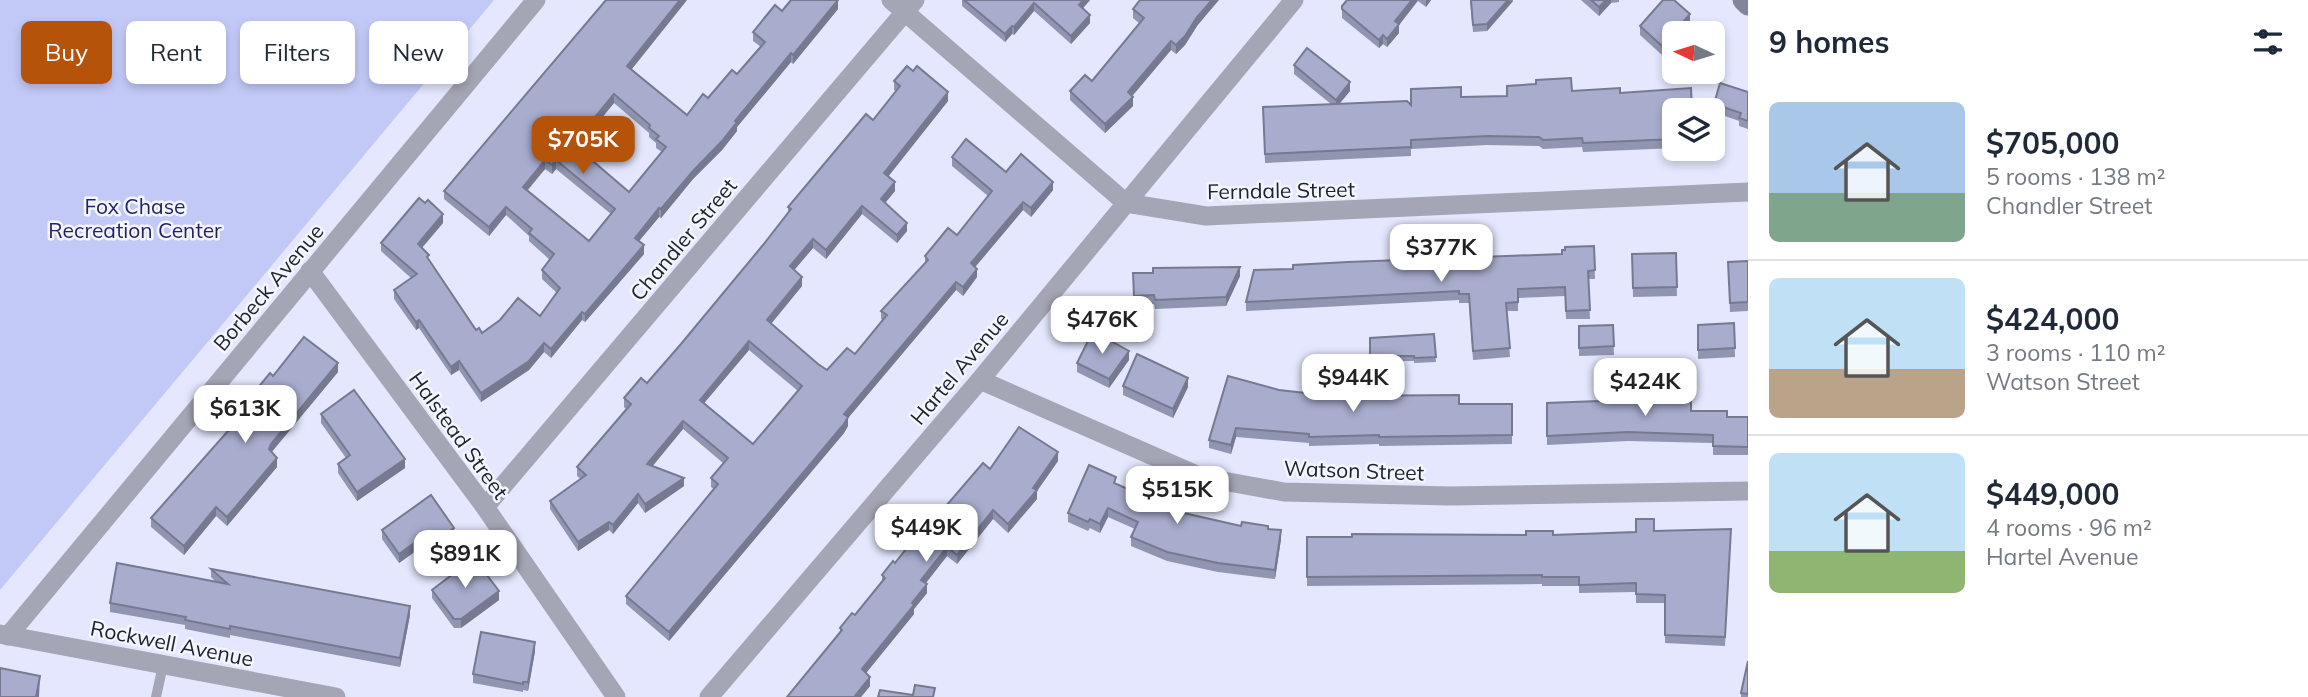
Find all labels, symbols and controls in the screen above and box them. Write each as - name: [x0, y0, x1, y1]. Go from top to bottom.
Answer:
- chip: Buy: [21, 21, 112, 84]
- chip: Rent: [126, 21, 226, 84]
- chip: Filters: [240, 21, 355, 84]
- chip: New: [369, 21, 468, 84]
- north arrow: [1662, 21, 1726, 84]
- map controls: [1662, 21, 1725, 161]
- text: 9 homes: [1769, 23, 1890, 61]
- icon: filters: [2249, 23, 2287, 61]
- button: layers: [1662, 98, 1725, 161]
- pin: $705K: [534, 116, 632, 176]
- text: $705K: [548, 124, 618, 153]
- text: $705,000: [1986, 124, 2119, 162]
- icon: home: [1825, 130, 1909, 214]
- text: 5 rooms · 138 m²: [1986, 162, 2166, 191]
- street label: Chandler Street: [624, 173, 742, 305]
- street label: Ferndale Street: [1207, 176, 1355, 204]
- text: Chandler Street: [1986, 191, 2152, 220]
- park label: Fox Chase Recreation Center: [48, 193, 222, 243]
- street label: Borbeck Avenue: [207, 218, 329, 356]
- pin: $377K: [1392, 224, 1490, 284]
- text: $377K: [1406, 232, 1476, 261]
- pin: $476K: [1053, 296, 1151, 356]
- text: $424,000: [1986, 300, 2119, 338]
- text: $476K: [1067, 304, 1137, 333]
- street label: Hartel Avenue: [904, 306, 1014, 430]
- icon: home: [1825, 306, 1909, 390]
- text: 3 rooms · 110 m²: [1986, 338, 2166, 367]
- pin: $944K: [1304, 354, 1402, 414]
- pin: $424K: [1596, 358, 1694, 418]
- text: $944K: [1318, 362, 1388, 391]
- street label: Halstead Street: [404, 366, 514, 504]
- text: $424K: [1610, 366, 1680, 395]
- text: Watson Street: [1986, 367, 2140, 396]
- pin: $613K: [196, 386, 294, 445]
- text: $613K: [210, 393, 280, 422]
- street label: Watson Street: [1283, 455, 1425, 485]
- pin: $515K: [1128, 466, 1226, 526]
- text: $515K: [1142, 474, 1212, 503]
- text: $449,000: [1986, 475, 2119, 513]
- icon: home: [1825, 481, 1909, 565]
- pin: $449K: [877, 504, 975, 564]
- text: $449K: [891, 512, 961, 541]
- text: 4 rooms · 96 m²: [1986, 513, 2152, 542]
- pin: $891K: [416, 530, 514, 590]
- text: $891K: [430, 538, 500, 567]
- text: Hartel Avenue: [1986, 542, 2138, 571]
- street label: Rockwell Avenue: [88, 614, 256, 672]

